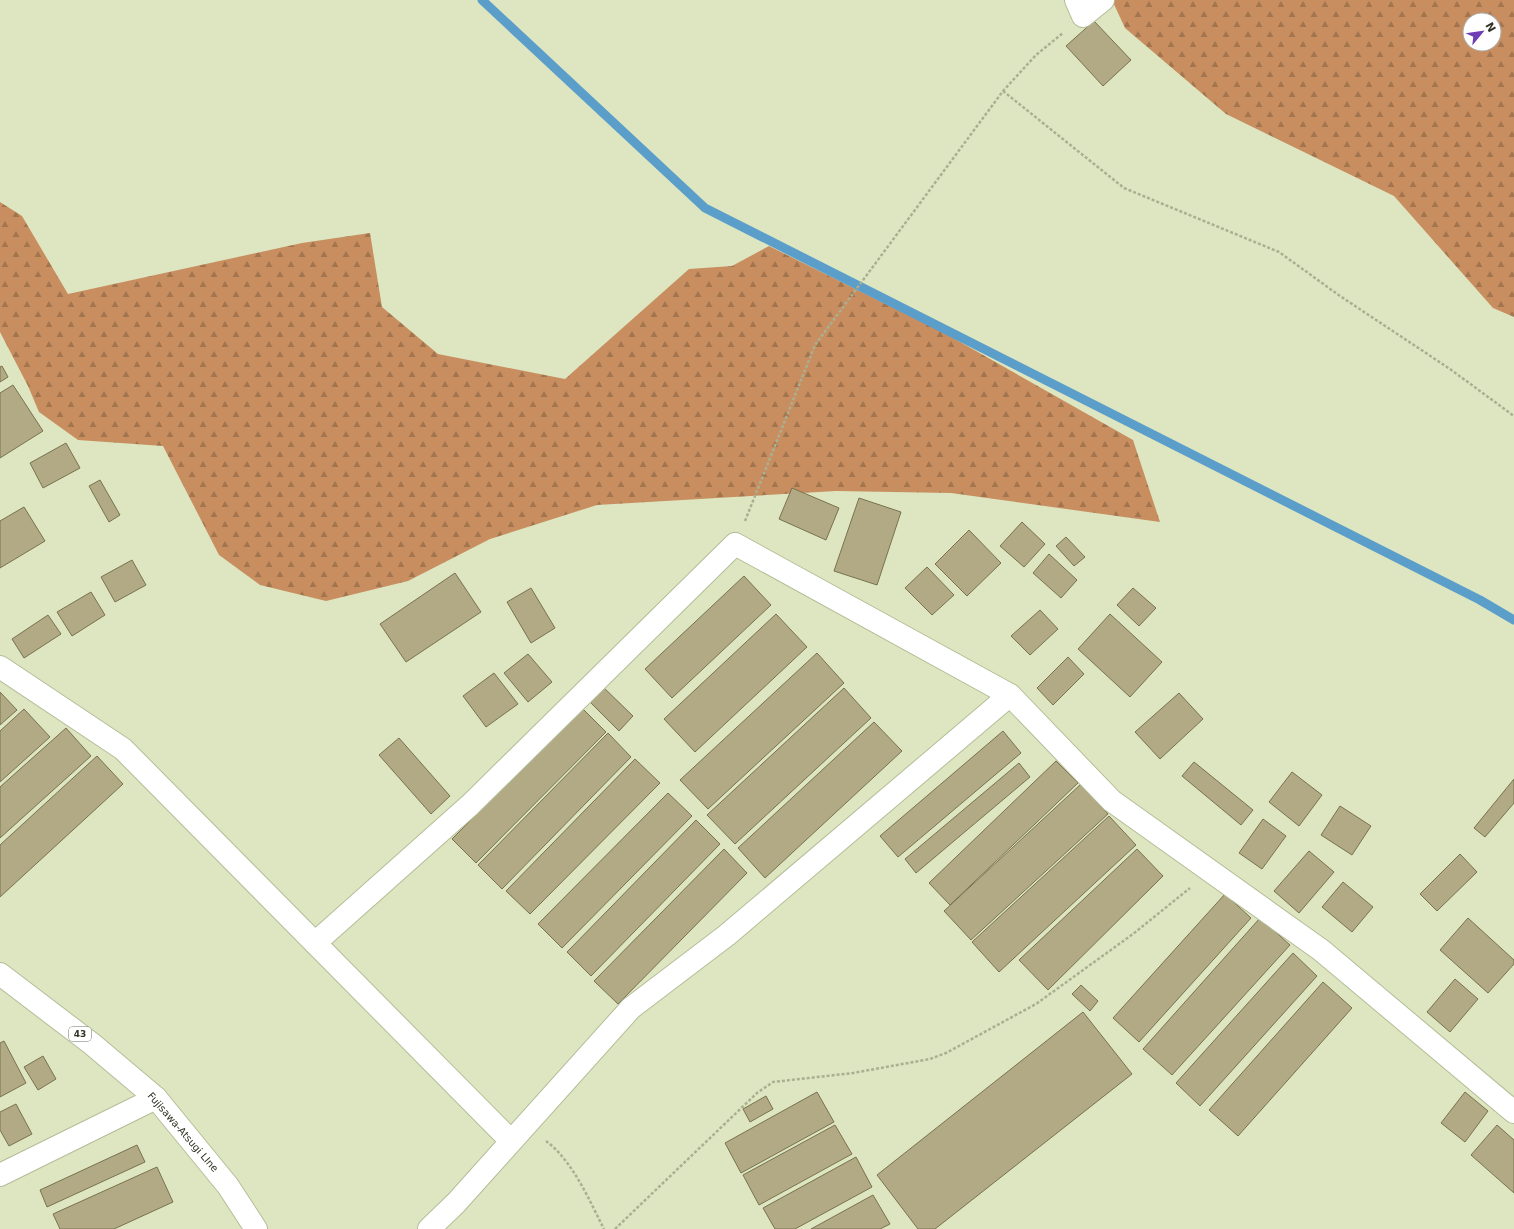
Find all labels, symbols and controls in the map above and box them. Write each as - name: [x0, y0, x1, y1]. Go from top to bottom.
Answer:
- north arrow: [1462, 12, 1502, 52]
- text: N: [1482, 20, 1498, 35]
- road number: 43: [69, 1027, 91, 1041]
- street label: Fujisawa-Atsugi LIne: [146, 1090, 220, 1174]

